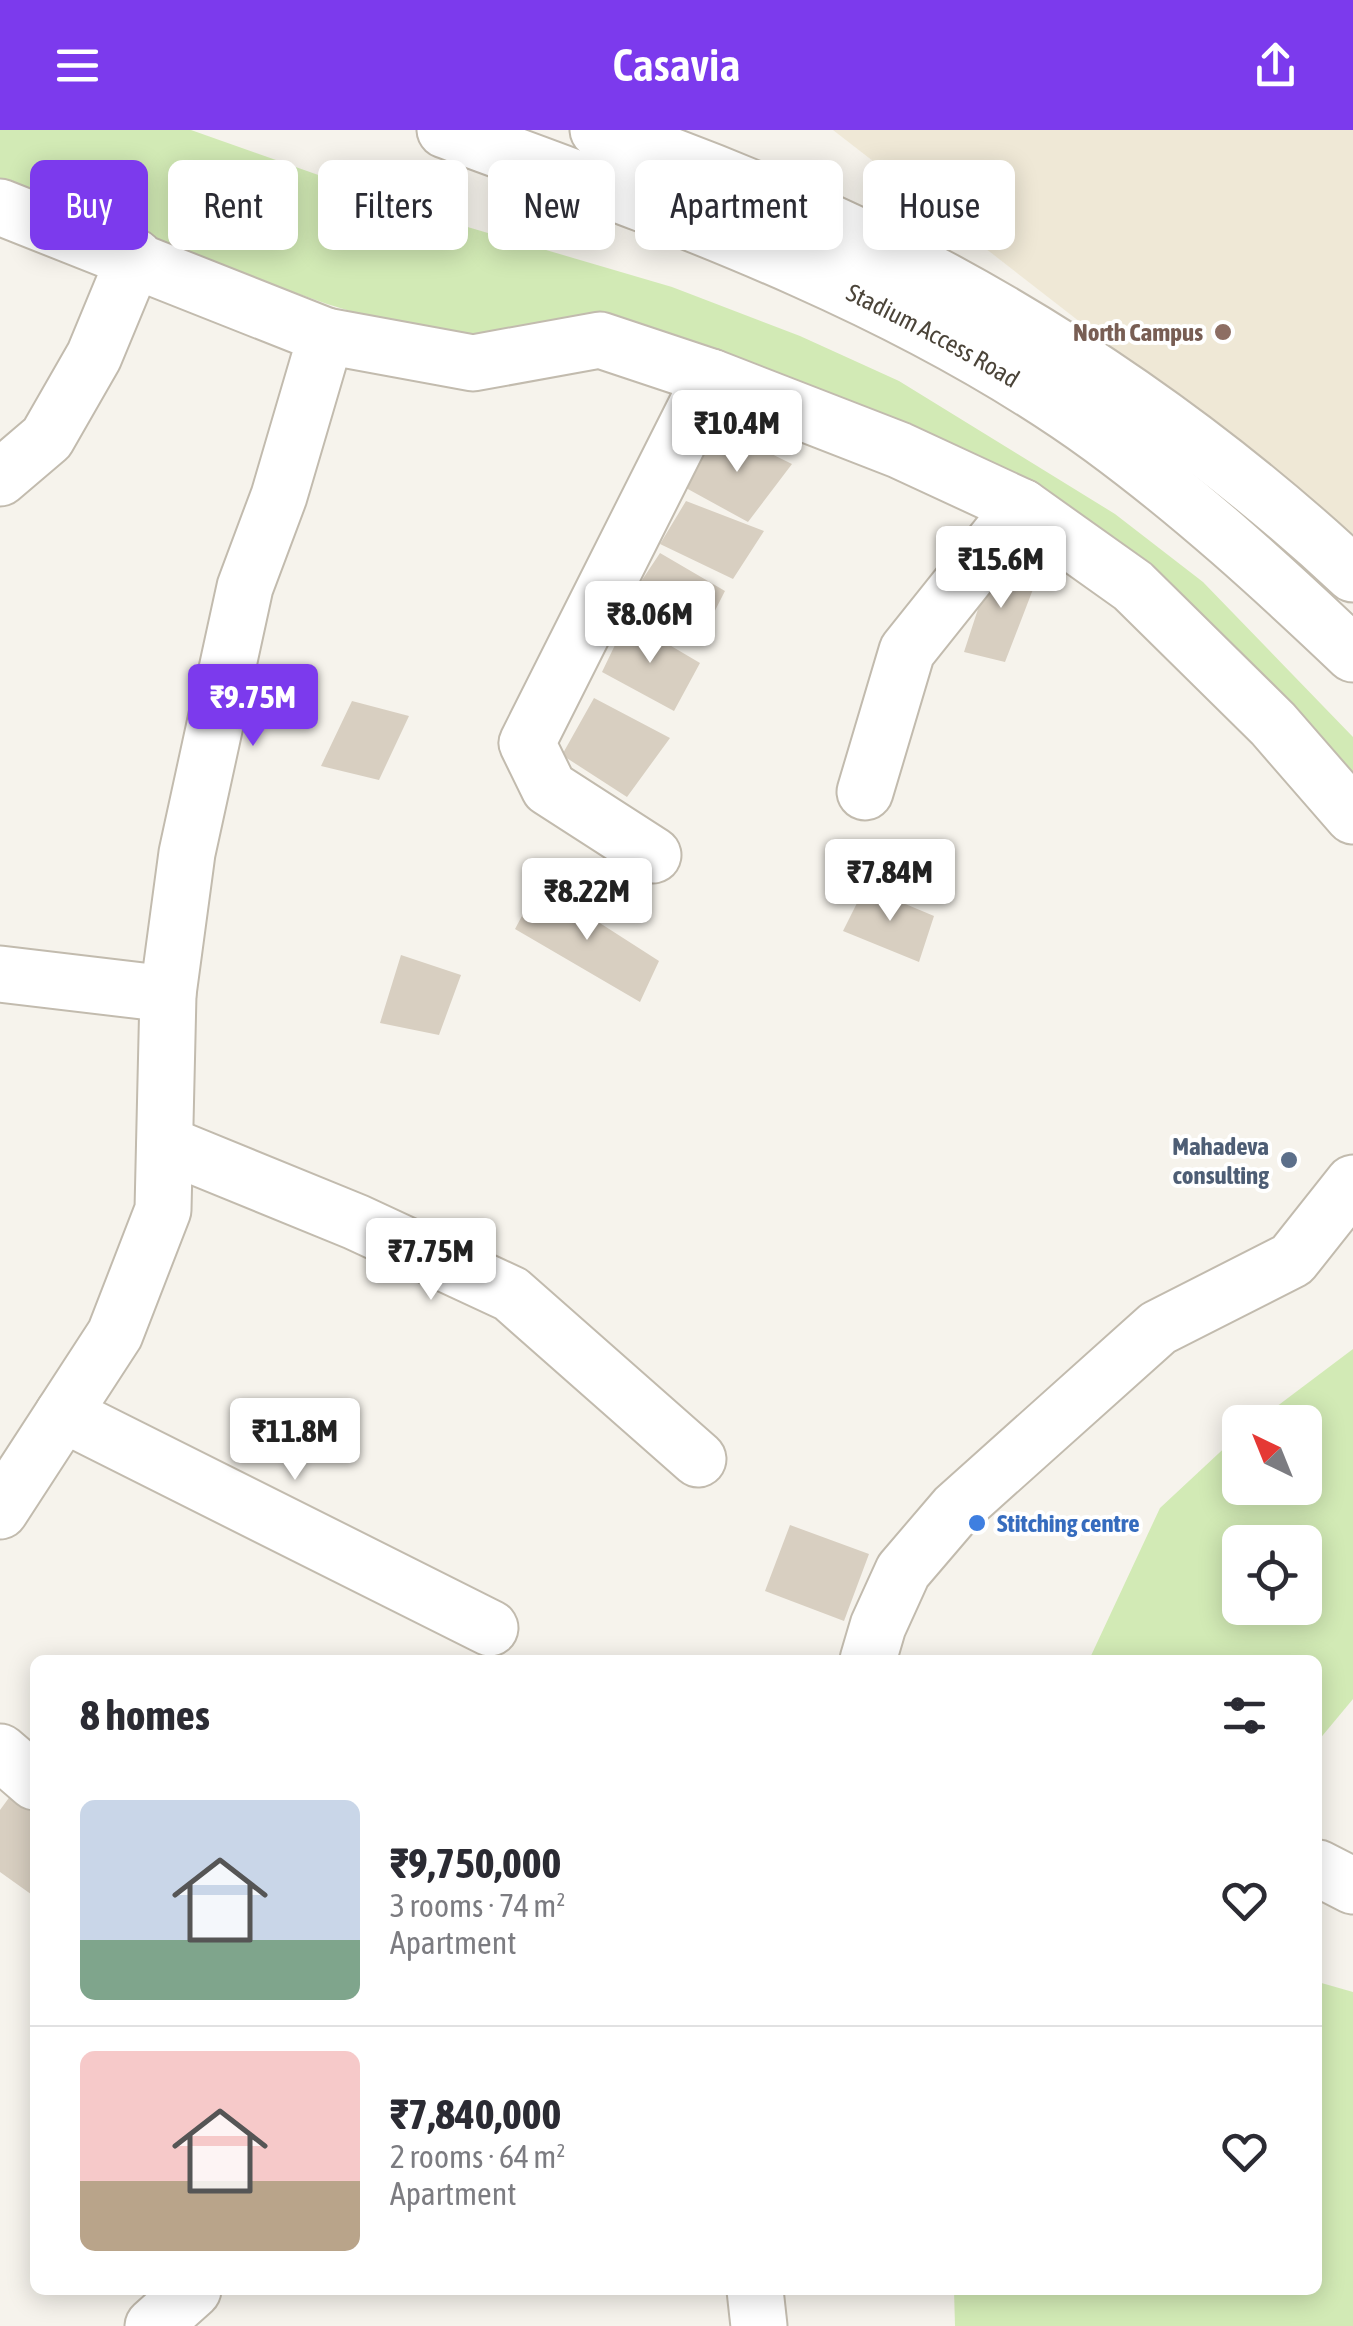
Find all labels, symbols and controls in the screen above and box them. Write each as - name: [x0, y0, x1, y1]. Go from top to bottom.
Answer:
- icon: menu: [50, 38, 105, 93]
- icon: share: [1248, 38, 1303, 93]
- text: Casavia: [613, 39, 740, 91]
- chip: Buy: [30, 160, 148, 250]
- chip: Rent: [168, 160, 298, 250]
- chip: Filters: [318, 160, 468, 250]
- chip: New: [488, 160, 615, 250]
- chip: Apartment: [635, 160, 843, 250]
- chip: House: [863, 160, 1015, 250]
- street label: Stadium Access Road: [842, 278, 1024, 393]
- place label: North Campus: [1073, 318, 1203, 346]
- marker: North Campus: [1212, 321, 1234, 343]
- pin: ₹10.4M: [656, 390, 818, 475]
- text: ₹10.4M: [694, 404, 780, 441]
- pin: ₹15.6M: [920, 526, 1082, 611]
- text: ₹15.6M: [958, 540, 1044, 577]
- pin: ₹8.06M: [569, 581, 731, 666]
- text: ₹8.06M: [607, 595, 693, 632]
- pin: ₹9.75M: [172, 664, 334, 749]
- text: ₹9.75M: [210, 678, 296, 715]
- pin: ₹7.84M: [809, 839, 971, 924]
- text: ₹7.84M: [847, 853, 933, 890]
- pin: ₹8.22M: [506, 858, 668, 943]
- text: ₹8.22M: [544, 872, 630, 909]
- place label: Mahadeva consulting: [1172, 1132, 1269, 1189]
- marker: Mahadeva consulting: [1278, 1149, 1300, 1171]
- pin: ₹7.75M: [350, 1218, 512, 1303]
- text: ₹7.75M: [388, 1232, 474, 1269]
- pin: ₹11.8M: [214, 1398, 376, 1483]
- north arrow: [1222, 1405, 1322, 1505]
- map controls: [1222, 1405, 1322, 1625]
- text: ₹11.8M: [252, 1412, 338, 1449]
- place label: Stitching centre: [997, 1509, 1139, 1537]
- marker: Stitching centre: [966, 1512, 988, 1534]
- button: locate: [1222, 1525, 1322, 1625]
- icon: filters: [1217, 1688, 1272, 1743]
- text: 8 homes: [80, 1691, 210, 1739]
- text: ₹9,750,000: [390, 1839, 561, 1887]
- icon: home: [160, 1840, 280, 1960]
- icon: heart: [1217, 1873, 1272, 1928]
- text: 3 rooms · 74 m²: [390, 1887, 565, 1924]
- text: Apartment: [390, 1924, 516, 1961]
- text: ₹7,840,000: [390, 2090, 561, 2138]
- icon: home: [160, 2091, 280, 2211]
- icon: heart: [1217, 2124, 1272, 2179]
- text: 2 rooms · 64 m²: [390, 2138, 565, 2175]
- text: Apartment: [390, 2175, 516, 2212]

